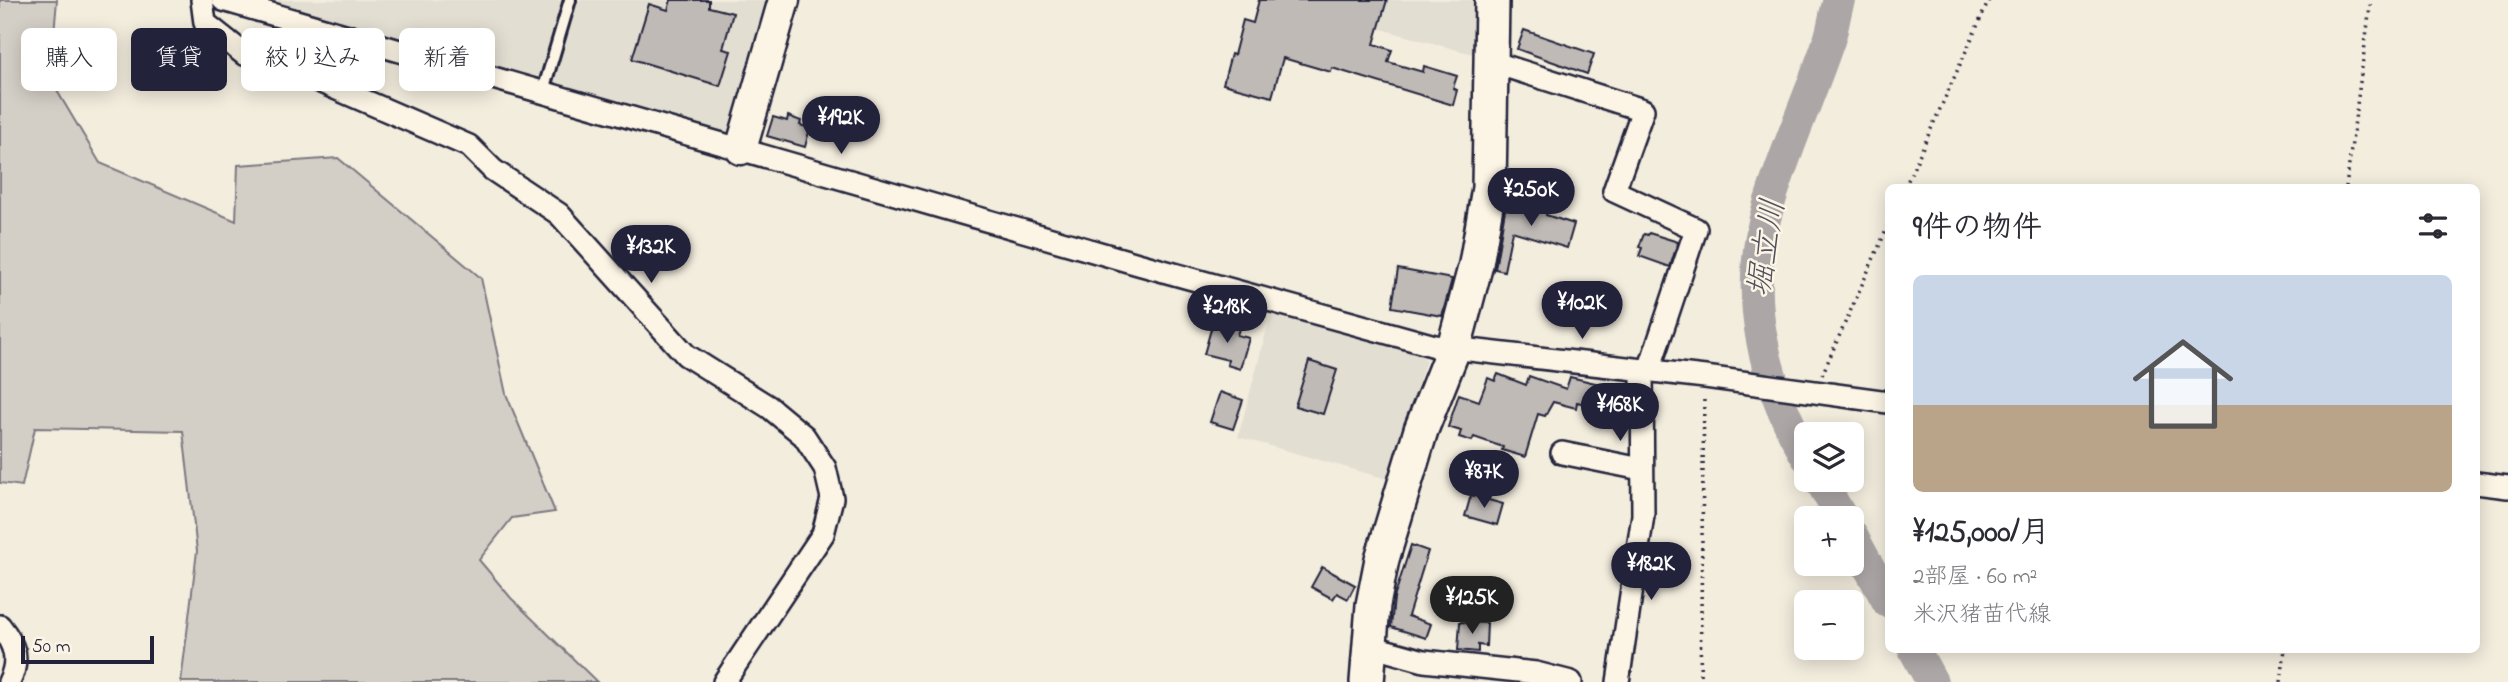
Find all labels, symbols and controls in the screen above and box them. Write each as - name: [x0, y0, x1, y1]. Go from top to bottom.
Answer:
- chip: 購入: [21, 28, 117, 91]
- chip: 賃貸: [131, 28, 227, 91]
- chip: 絞り込み: [241, 28, 385, 91]
- chip: 新着: [399, 28, 495, 91]
- pin: ¥192K: [792, 96, 890, 156]
- text: ¥192K: [818, 102, 864, 135]
- pin: ¥250K: [1482, 168, 1580, 228]
- text: ¥250K: [1504, 174, 1558, 207]
- water label: 堀立川: [1737, 195, 1799, 301]
- text: 9件の物件: [1913, 207, 2042, 251]
- icon: filters: [2414, 207, 2452, 245]
- pin: ¥132K: [602, 226, 700, 285]
- text: ¥132K: [627, 231, 675, 264]
- pin: ¥102K: [1533, 282, 1631, 341]
- pin: ¥218K: [1178, 286, 1276, 345]
- text: ¥102K: [1558, 287, 1606, 320]
- text: ¥218K: [1203, 291, 1251, 324]
- icon: home: [2120, 321, 2246, 447]
- pin: ¥168K: [1571, 384, 1669, 443]
- text: ¥168K: [1597, 389, 1643, 422]
- map controls: [1794, 422, 1864, 660]
- button: layers: [1794, 422, 1864, 492]
- pin: ¥87K: [1443, 450, 1525, 510]
- text: ¥87K: [1465, 456, 1503, 489]
- button: +: [1794, 506, 1864, 576]
- text: ¥125,000/月: [1913, 512, 2050, 556]
- pin: ¥182K: [1602, 542, 1700, 602]
- text: ¥182K: [1627, 548, 1675, 581]
- text: 2部屋 · 60 m²: [1913, 561, 2037, 594]
- pin: ¥125K: [1423, 576, 1521, 636]
- text: ¥125K: [1446, 582, 1498, 615]
- button: −: [1794, 590, 1864, 660]
- text: 米沢猪苗代線: [1913, 599, 2051, 632]
- scale bar: [21, 633, 154, 665]
- text: 50 m: [32, 634, 71, 661]

